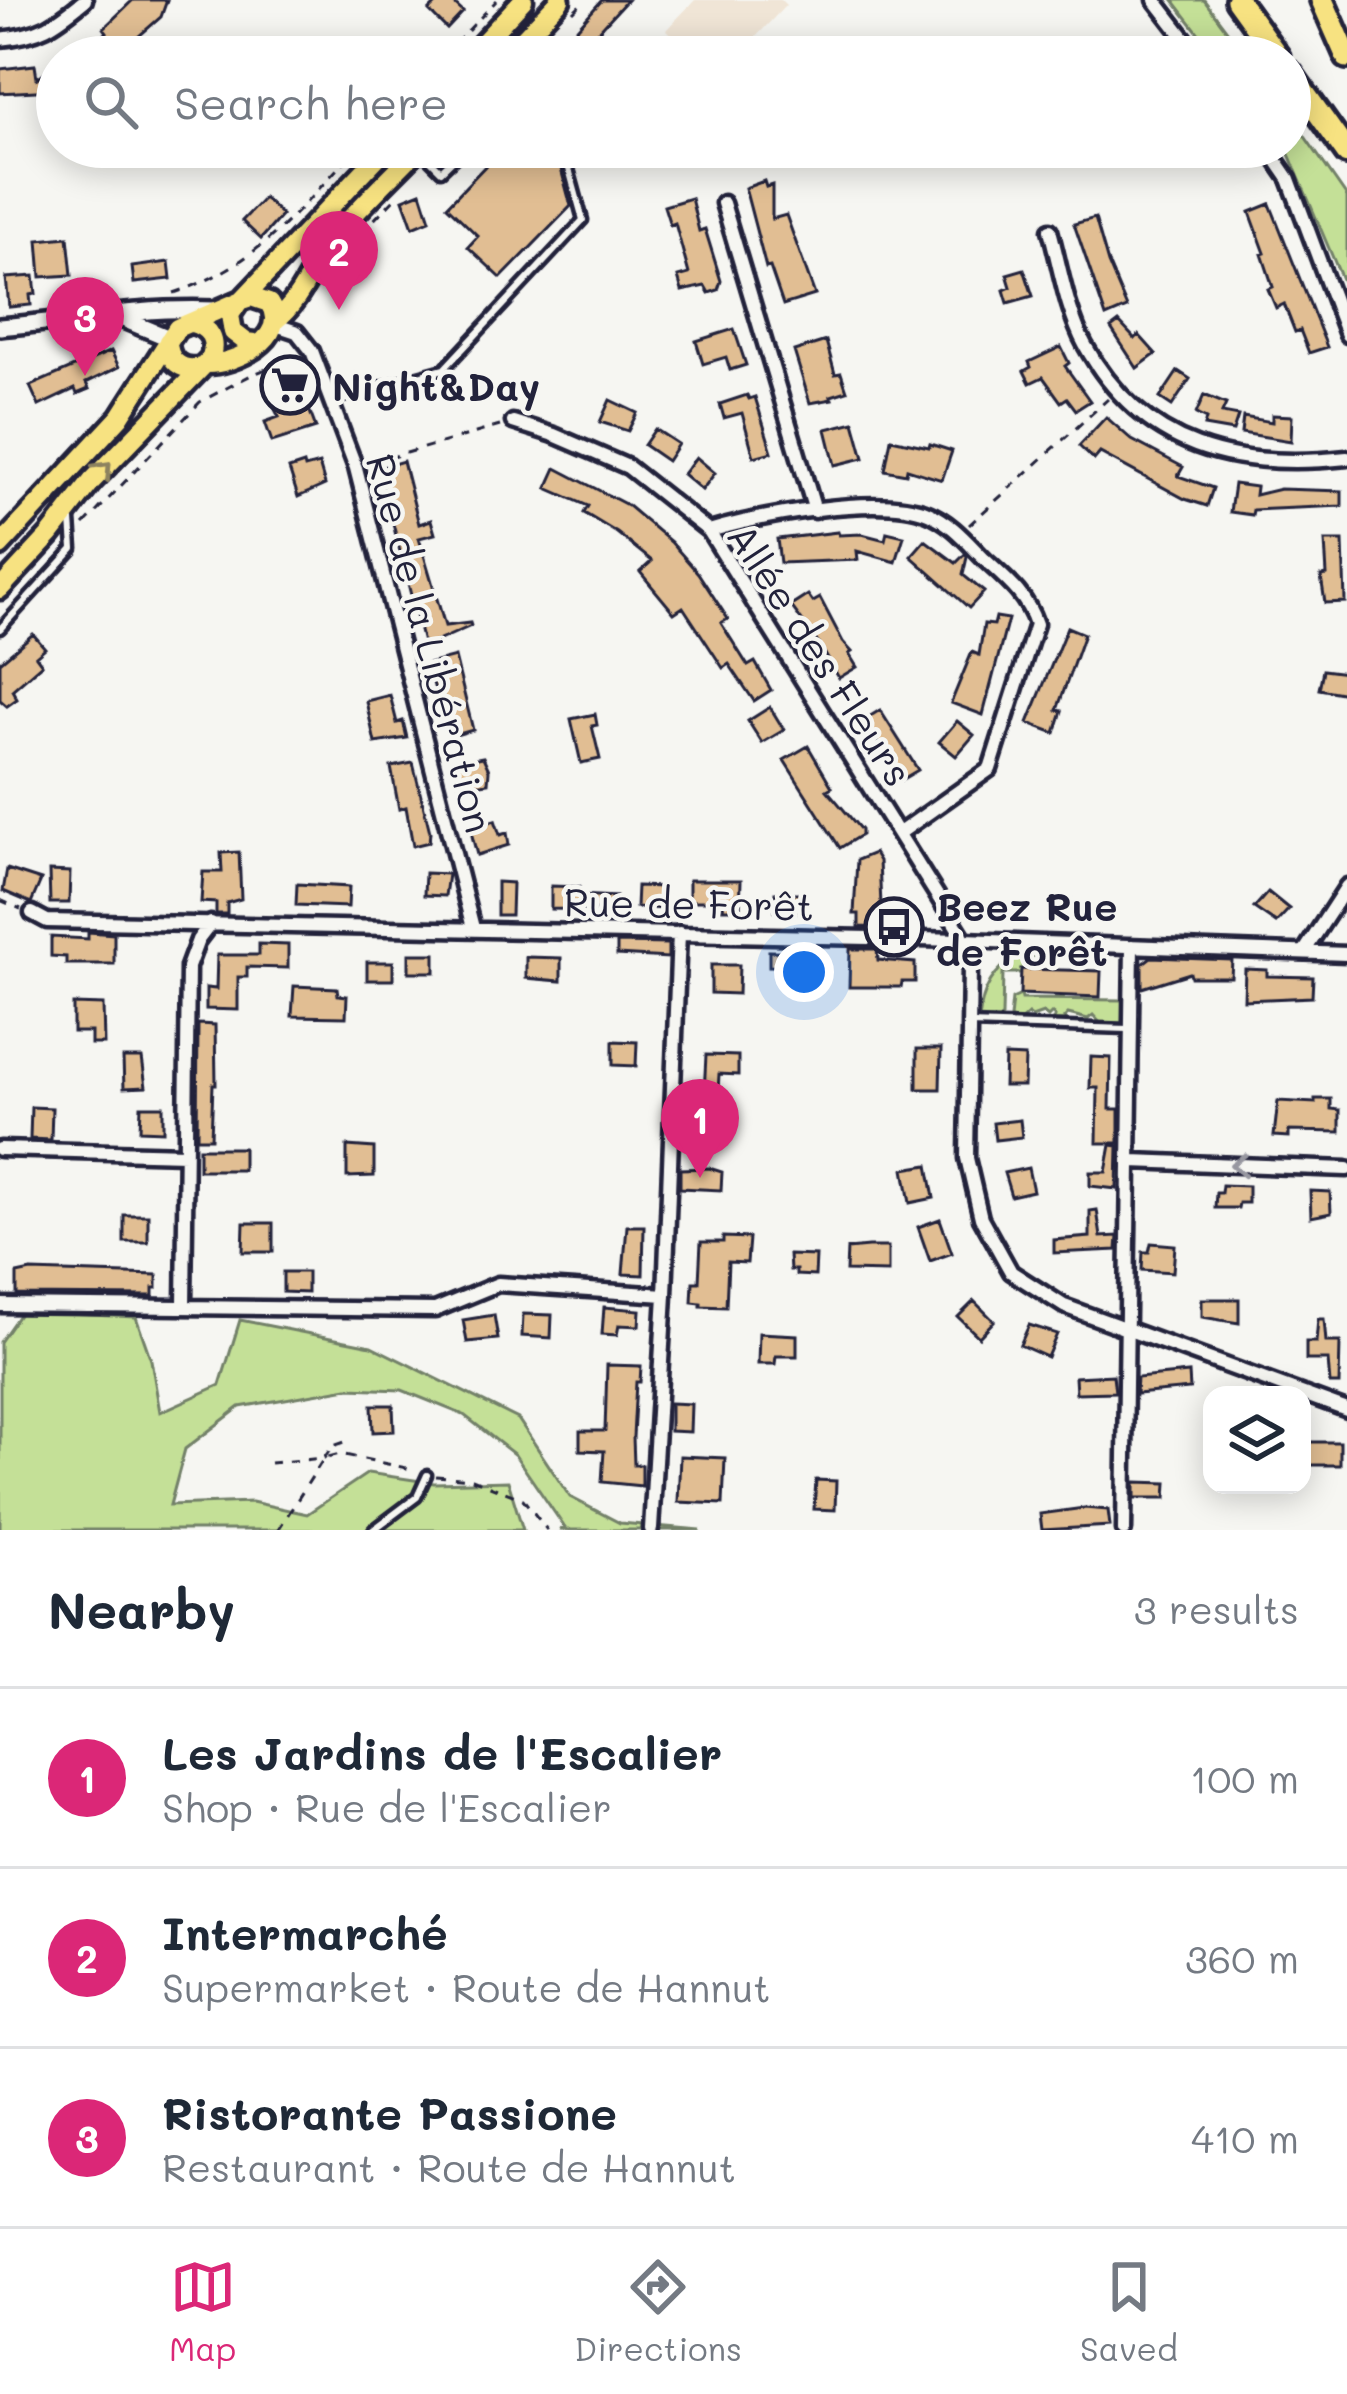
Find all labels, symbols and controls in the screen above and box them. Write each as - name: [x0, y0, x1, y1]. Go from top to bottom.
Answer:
- search box: [36, 36, 1311, 168]
- icon: search: [78, 69, 144, 135]
- text: Search here: [174, 73, 448, 131]
- pin: 2: [300, 211, 378, 310]
- pin: 3: [46, 277, 124, 376]
- supermarket icon: Night&Day: [259, 354, 321, 416]
- place label: Night&Day: [332, 360, 540, 411]
- street label: Rue de la Libération: [356, 448, 506, 838]
- one-way arrow: [90, 462, 111, 483]
- street label: Allée des Fleurs: [717, 513, 925, 795]
- street label: Rue de Forêt: [564, 875, 814, 931]
- place label: Beez Rue de Forêt: [936, 880, 1117, 976]
- bus stop icon: Beez Rue de Forêt: [863, 896, 925, 958]
- your location: [774, 942, 834, 1002]
- pin: 1: [661, 1079, 739, 1178]
- one-way arrow: [1229, 1152, 1248, 1178]
- map controls: [1203, 1386, 1311, 1494]
- button: layers: [1203, 1386, 1311, 1494]
- text: Nearby: [48, 1575, 235, 1642]
- text: 3 results: [1134, 1583, 1299, 1634]
- text: Les Jardins de l'Escalier: [162, 1723, 722, 1781]
- text: 1: [78, 1752, 96, 1803]
- text: 100 m: [1190, 1752, 1299, 1803]
- text: Shop · Rue de l'Escalier: [162, 1781, 612, 1832]
- text: Intermarché: [162, 1903, 448, 1961]
- text: 2: [76, 1932, 98, 1983]
- text: 360 m: [1185, 1932, 1299, 1983]
- text: Supermarket · Route de Hannut: [162, 1961, 770, 2012]
- text: Ristorante Passione: [162, 2083, 617, 2141]
- text: 3: [75, 2112, 99, 2163]
- text: 410 m: [1191, 2112, 1299, 2163]
- text: Restaurant · Route de Hannut: [162, 2141, 736, 2192]
- tab: Map: [169, 2254, 236, 2369]
- tab: Directions: [574, 2254, 742, 2369]
- tab: Saved: [1080, 2254, 1178, 2369]

